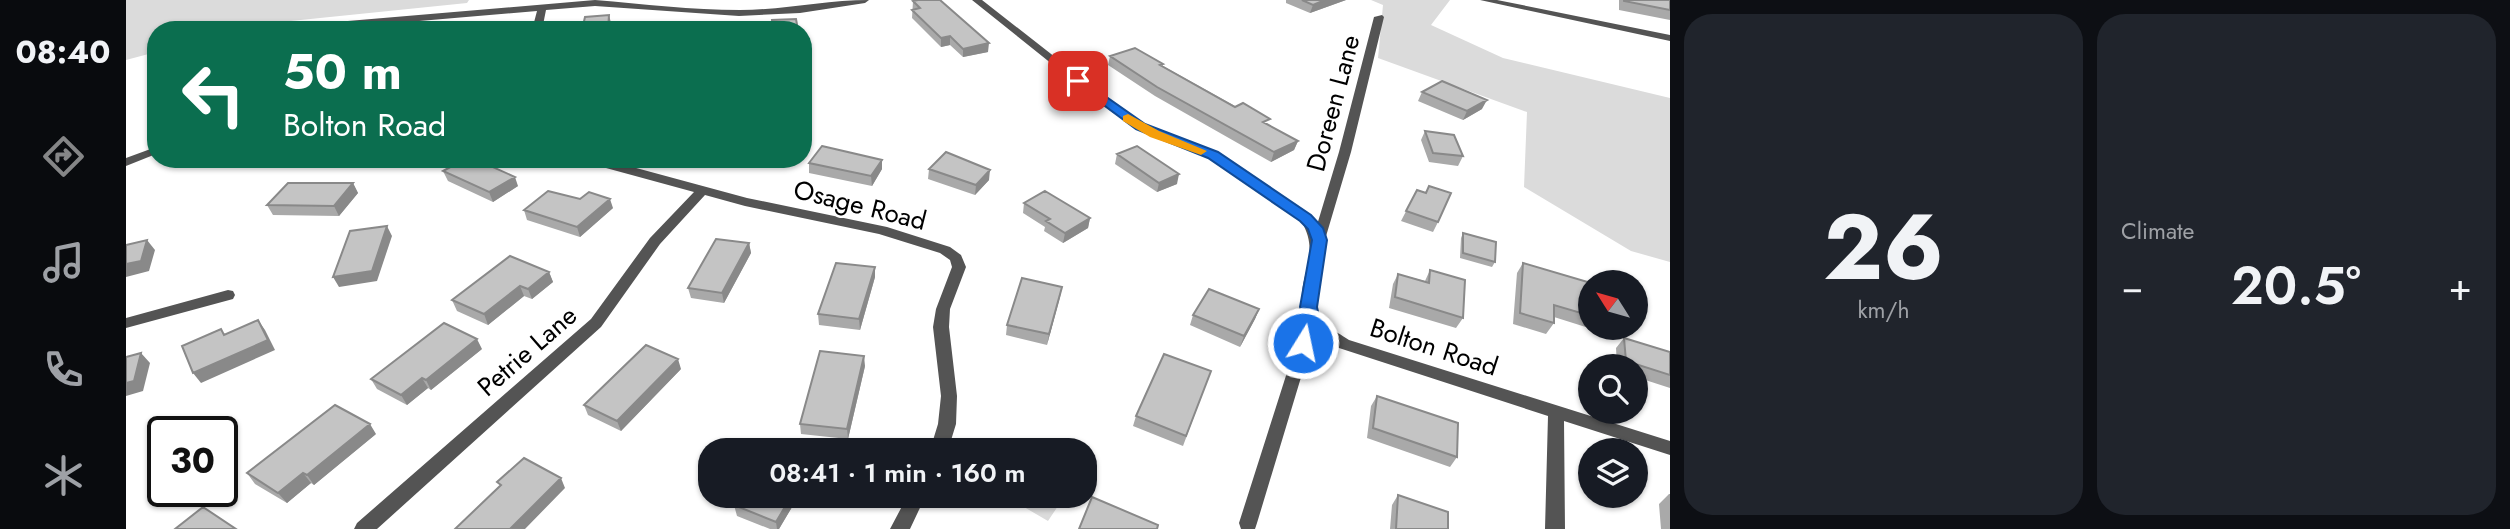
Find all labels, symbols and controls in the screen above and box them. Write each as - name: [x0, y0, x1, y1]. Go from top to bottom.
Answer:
- text: 08:40: [15, 29, 111, 75]
- street label: Doreen Lane: [1297, 31, 1369, 175]
- text: 50 m: [283, 37, 402, 107]
- icon: left: [168, 49, 259, 140]
- pin: [1048, 51, 1108, 111]
- icon: arrive: [1059, 62, 1097, 100]
- text: Bolton Road: [283, 102, 446, 148]
- icon: directions: [39, 132, 88, 181]
- street label: Osage Road: [790, 170, 930, 240]
- text: 26: [1823, 182, 1944, 313]
- text: Climate: [2121, 214, 2194, 248]
- icon: music: [39, 238, 88, 287]
- text: 20.5°: [2231, 248, 2361, 324]
- text: −: [2121, 259, 2143, 314]
- text: +: [2449, 259, 2472, 314]
- north arrow: [1578, 270, 1648, 340]
- map controls: [1578, 270, 1648, 508]
- text: km/h: [1858, 293, 1909, 327]
- street label: Petrie Lane: [469, 297, 585, 405]
- position arrow: [1266, 306, 1340, 380]
- street label: Bolton Road: [1365, 308, 1503, 386]
- icon: phone: [39, 345, 88, 394]
- button: search: [1578, 354, 1648, 424]
- speed limit sign: 30: [147, 416, 238, 507]
- button: layers: [1578, 438, 1648, 508]
- icon: climate: [39, 451, 88, 500]
- text: 08:41 · 1 min · 160 m: [769, 454, 1026, 492]

